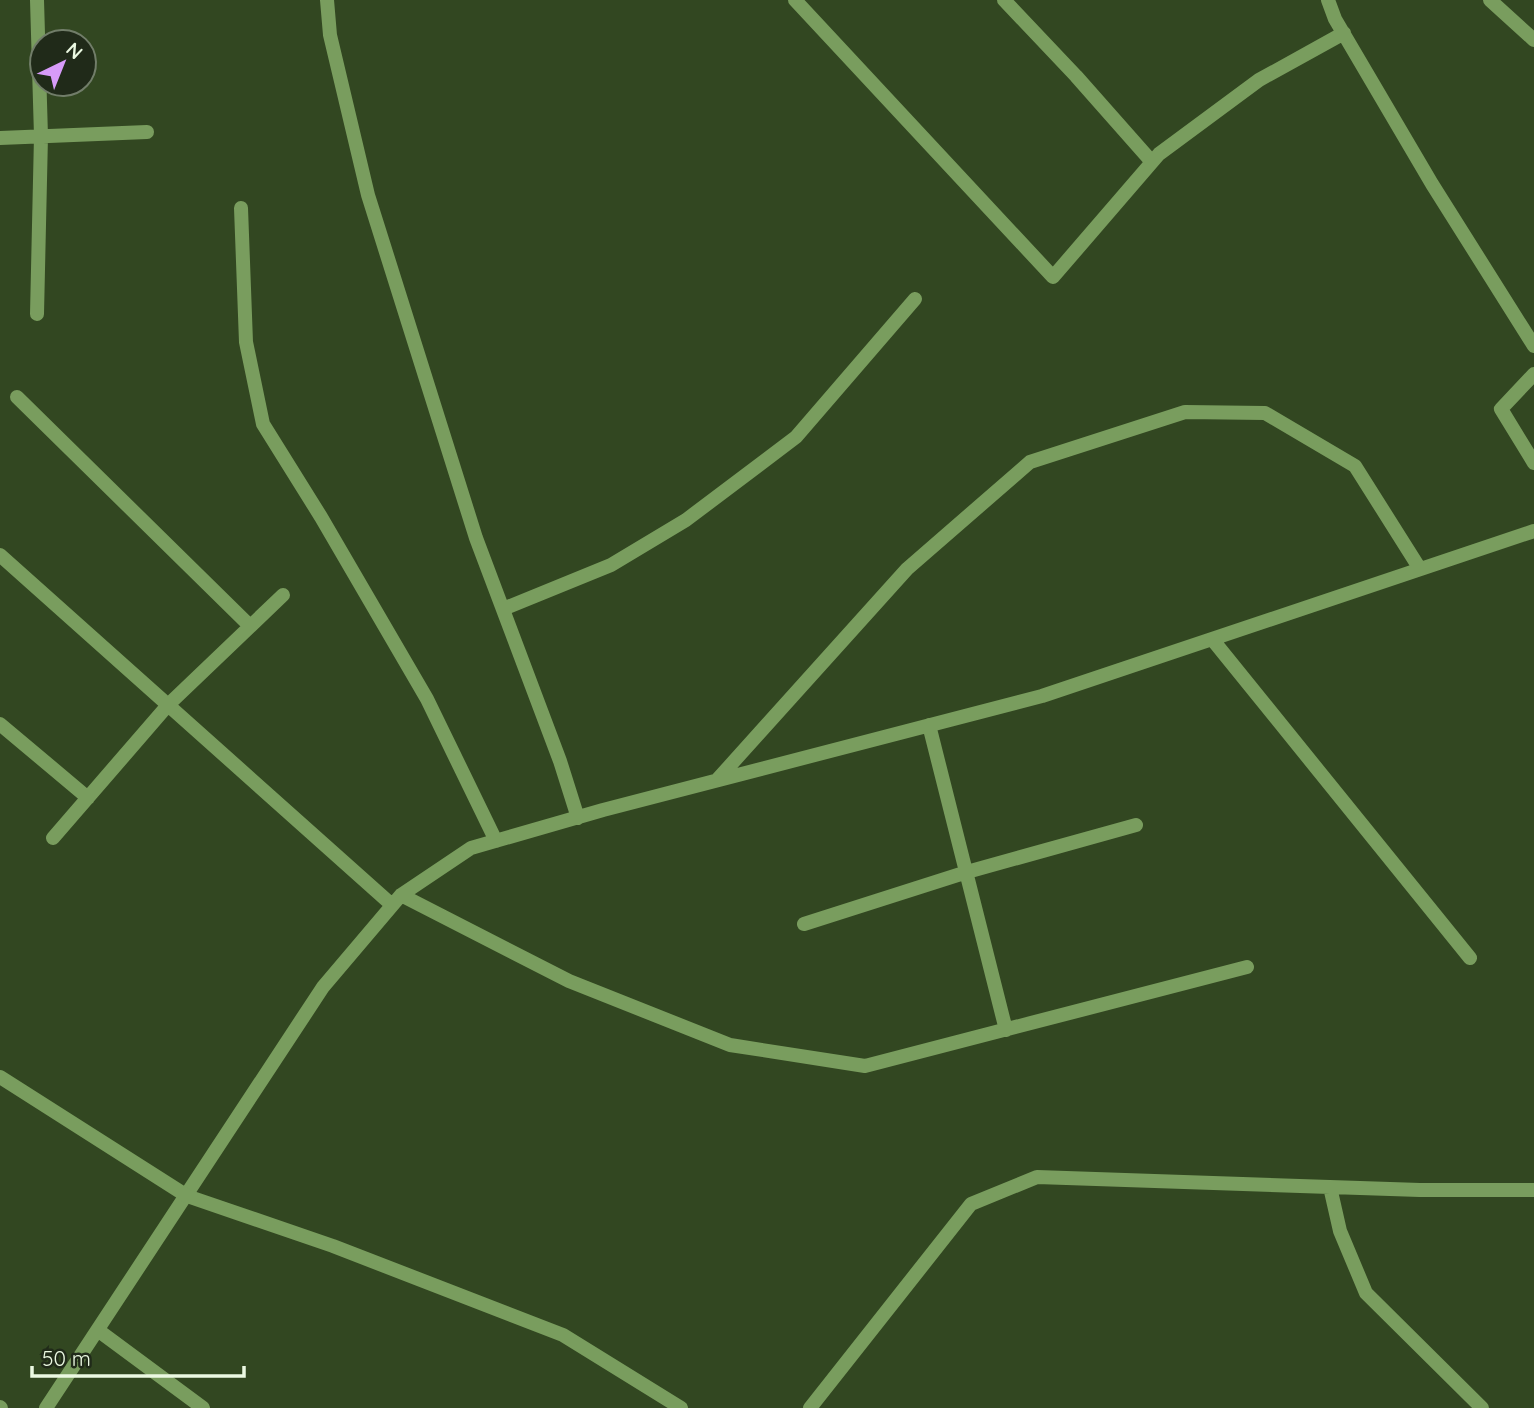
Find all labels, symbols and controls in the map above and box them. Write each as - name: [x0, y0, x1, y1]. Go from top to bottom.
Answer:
- north arrow: [28, 28, 98, 98]
- text: N: [61, 37, 88, 64]
- scale bar: [32, 1334, 243, 1378]
- text: 50 m: [42, 1345, 91, 1371]

